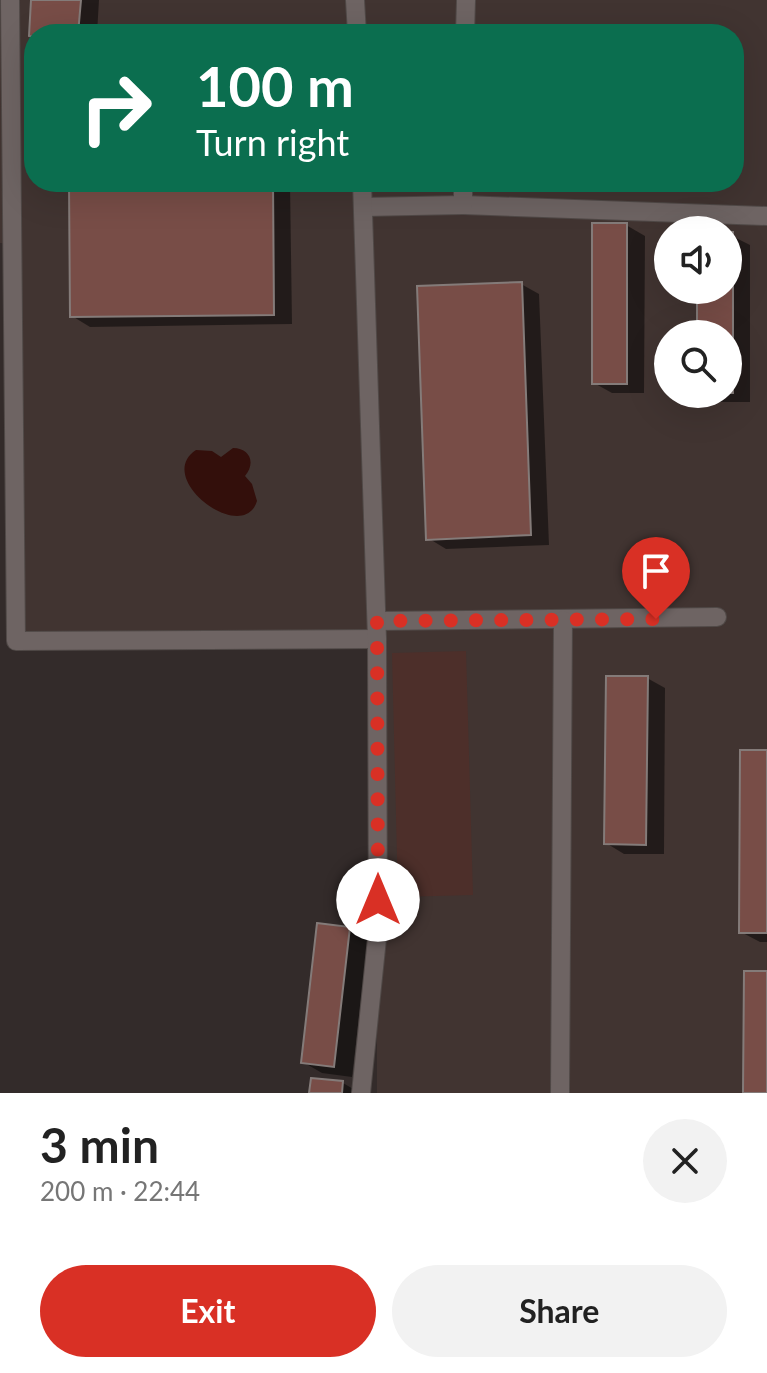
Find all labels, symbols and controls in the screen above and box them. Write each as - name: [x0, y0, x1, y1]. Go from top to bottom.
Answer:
- text: 100 m: [196, 52, 354, 119]
- icon: right: [64, 56, 168, 160]
- text: Turn right: [196, 120, 349, 164]
- map controls: [654, 216, 742, 408]
- button: sound: [654, 216, 742, 304]
- button: search: [654, 320, 742, 408]
- pin: [622, 537, 690, 619]
- icon: arrive: [634, 549, 678, 593]
- position arrow: [336, 858, 420, 942]
- text: 3 min: [40, 1116, 159, 1173]
- button: close: [643, 1119, 727, 1203]
- text: 200 m · 22:44: [40, 1175, 200, 1207]
- button: Exit: [40, 1265, 376, 1357]
- button: Share: [392, 1265, 727, 1357]

